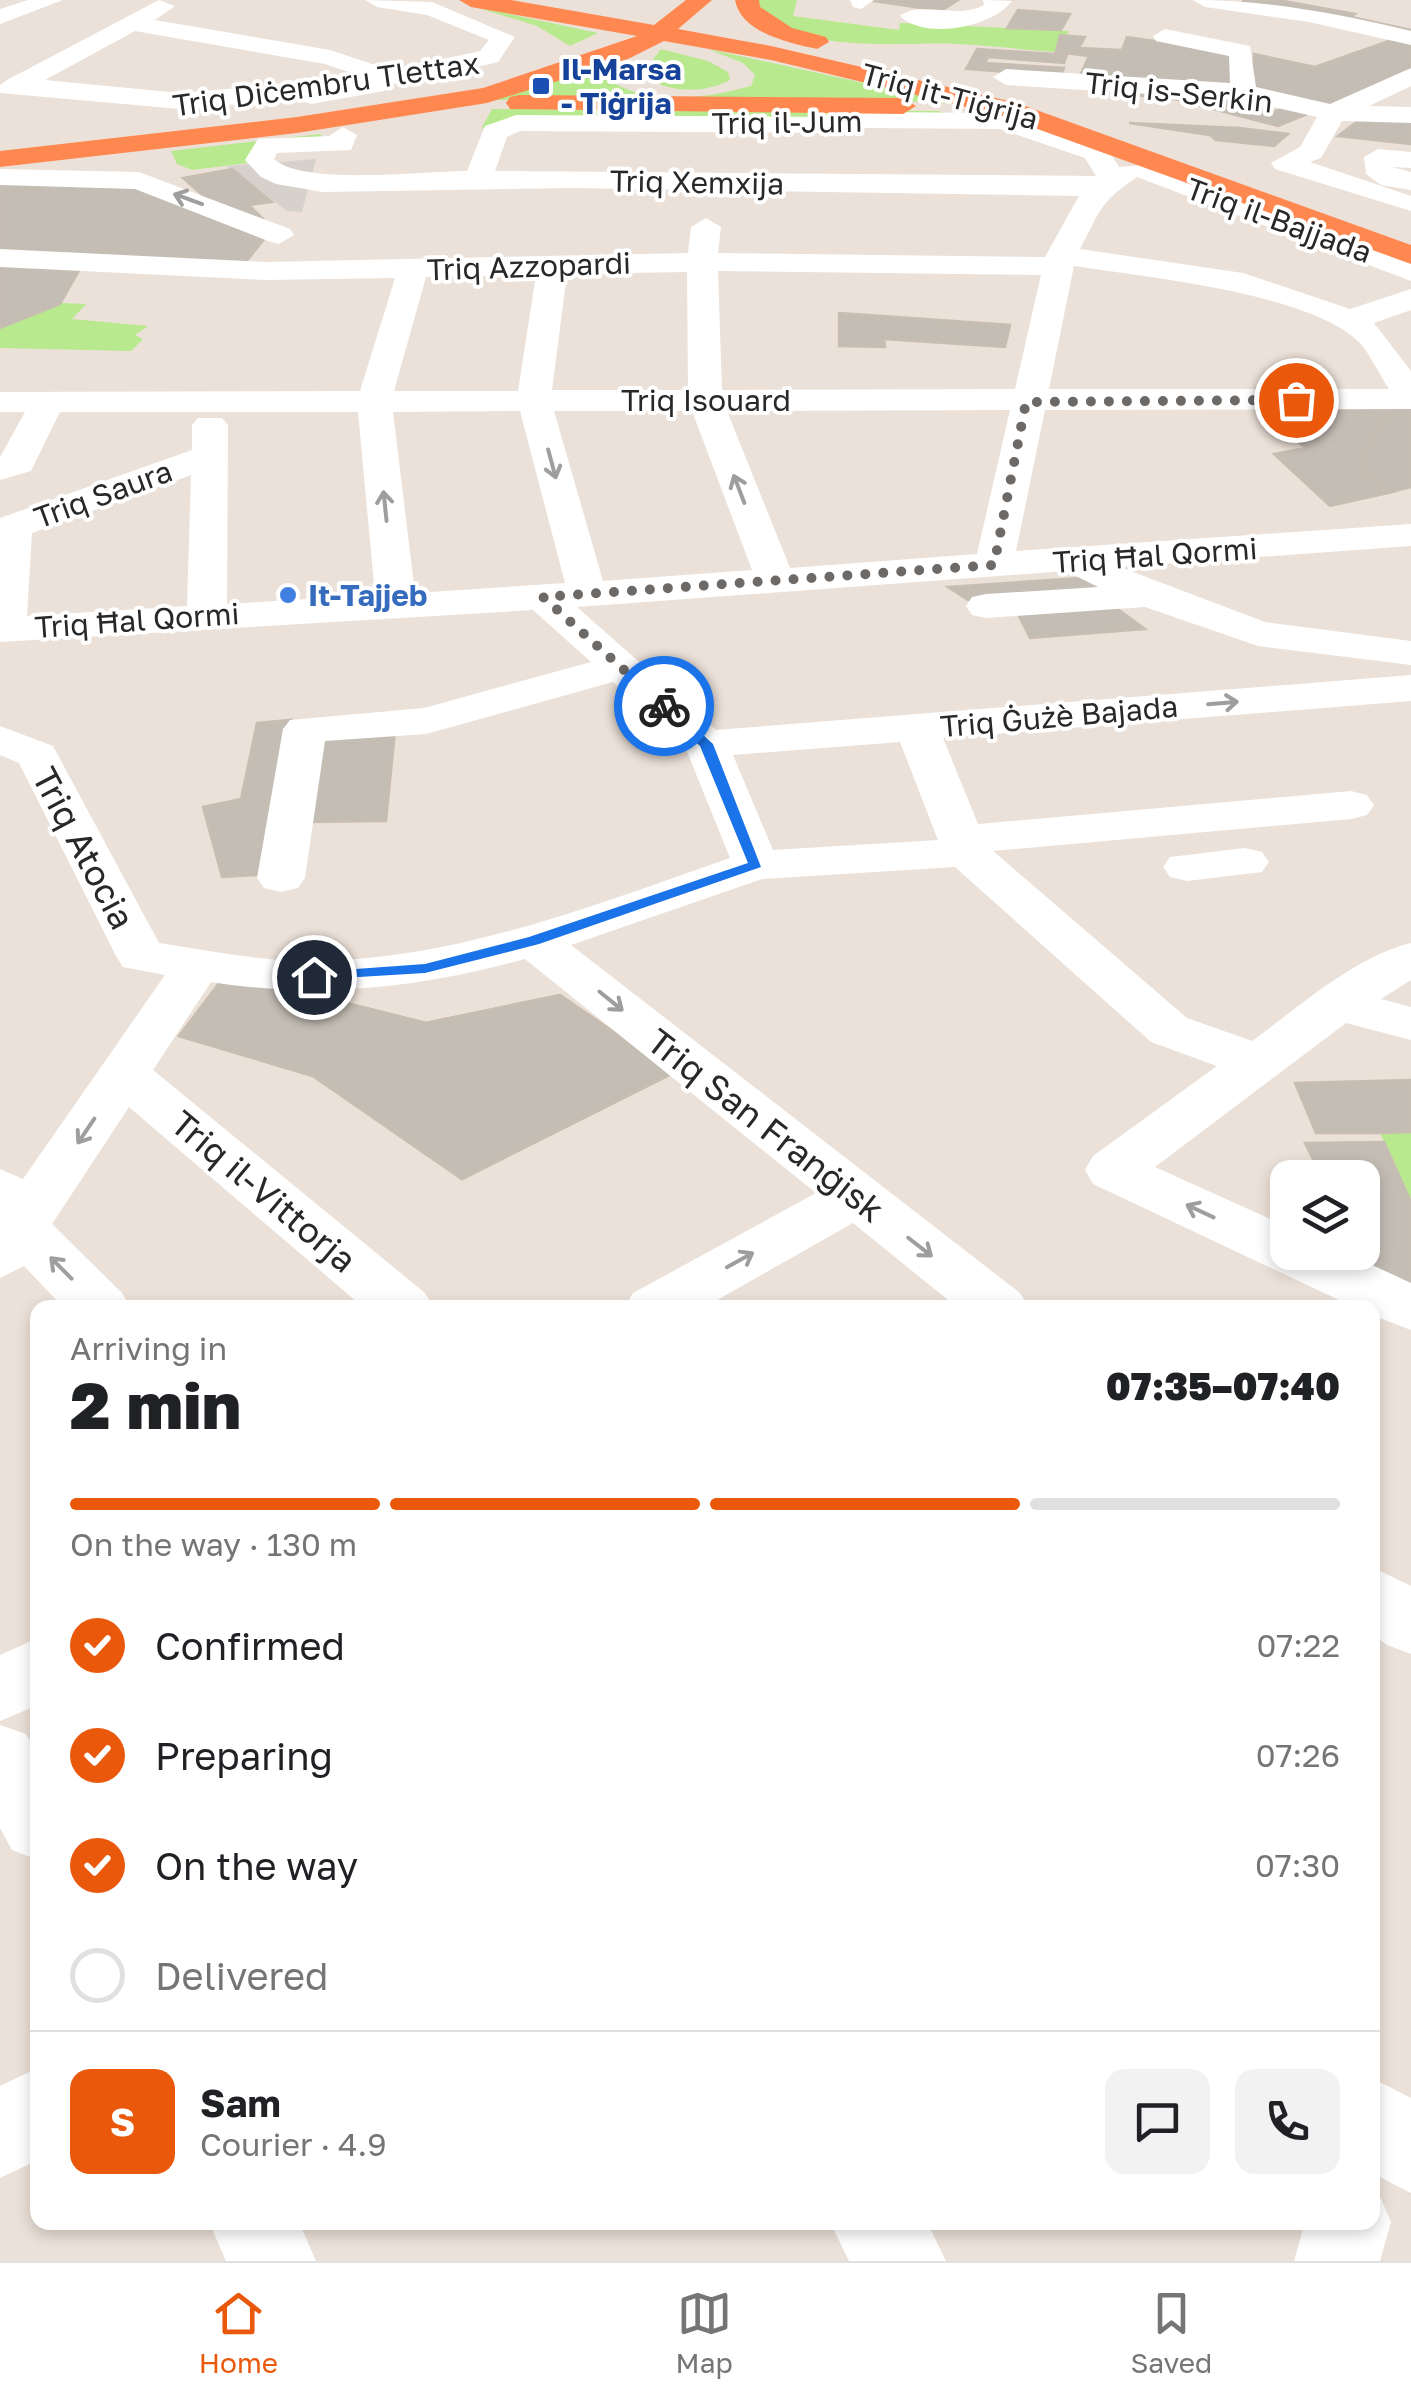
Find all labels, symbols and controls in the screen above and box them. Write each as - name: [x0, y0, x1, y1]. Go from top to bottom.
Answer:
- street label: Triq Diċembru Tlettax: [170, 45, 482, 123]
- place label: Il-Marsa - Tiġrija: [561, 51, 682, 121]
- street label: Triq it-Tiġrija: [858, 55, 1042, 137]
- street label: Triq is-Serkin: [1083, 64, 1275, 120]
- marker: Il-Marsa - Tiġrija: [530, 75, 552, 97]
- street label: Triq il-Jum: [711, 103, 863, 141]
- street label: Triq Xemxija: [610, 162, 784, 202]
- street label: Triq il-Bajjada: [1181, 170, 1377, 270]
- one-way arrow: [173, 189, 204, 207]
- street label: Triq Azzopardi: [426, 244, 632, 288]
- pin: [1254, 358, 1339, 443]
- icon: bag: [1269, 373, 1324, 428]
- street label: Triq Isouard: [621, 382, 791, 418]
- one-way arrow: [544, 448, 562, 480]
- street label: Triq Saura: [29, 452, 177, 536]
- one-way arrow: [729, 475, 747, 505]
- one-way arrow: [375, 490, 394, 522]
- street label: Triq Ħal Qormi: [1052, 530, 1258, 580]
- place label: It-Tajjeb: [308, 577, 427, 613]
- marker: It-Tajjeb: [277, 584, 299, 606]
- street label: Triq Ħal Qormi: [34, 595, 240, 645]
- courier: [614, 656, 714, 756]
- icon: bike: [637, 679, 692, 734]
- street label: Triq Ġużè Bajada: [939, 688, 1179, 744]
- one-way arrow: [1206, 693, 1238, 712]
- street label: Triq Atocia: [24, 760, 144, 936]
- pin: [272, 935, 357, 1020]
- icon: home: [287, 950, 342, 1005]
- one-way arrow: [597, 990, 623, 1012]
- street label: Triq San Franġisk: [639, 1019, 893, 1231]
- street label: Triq il-Vittorja: [163, 1101, 365, 1281]
- one-way arrow: [75, 1117, 96, 1145]
- map controls: [1270, 1160, 1380, 1270]
- button: layers: [1270, 1160, 1380, 1270]
- one-way arrow: [1185, 1201, 1216, 1219]
- one-way arrow: [906, 1236, 933, 1257]
- one-way arrow: [724, 1250, 754, 1270]
- one-way arrow: [49, 1256, 73, 1280]
- text: Arriving in: [70, 1329, 227, 1367]
- text: 07:35–07:40: [1106, 1363, 1340, 1408]
- text: 2 min: [70, 1365, 241, 1443]
- text: On the way · 130 m: [70, 1525, 357, 1563]
- icon: check: [70, 1618, 125, 1673]
- text: Confirmed: [155, 1623, 345, 1668]
- text: 07:22: [1256, 1626, 1340, 1664]
- icon: check: [70, 1728, 125, 1783]
- text: Preparing: [155, 1733, 333, 1778]
- text: 07:26: [1256, 1736, 1340, 1774]
- icon: check: [70, 1838, 125, 1893]
- text: On the way: [155, 1843, 358, 1888]
- text: 07:30: [1255, 1846, 1340, 1884]
- text: Delivered: [155, 1953, 328, 1998]
- button: chat: [1105, 2069, 1210, 2174]
- button: phone: [1235, 2069, 1340, 2174]
- text: Sam: [200, 2080, 281, 2125]
- text: S: [110, 2099, 135, 2144]
- text: Courier · 4.9: [200, 2125, 387, 2163]
- tab: Home: [199, 2286, 278, 2379]
- tab: Map: [676, 2286, 733, 2379]
- tab: Saved: [1130, 2286, 1212, 2379]

